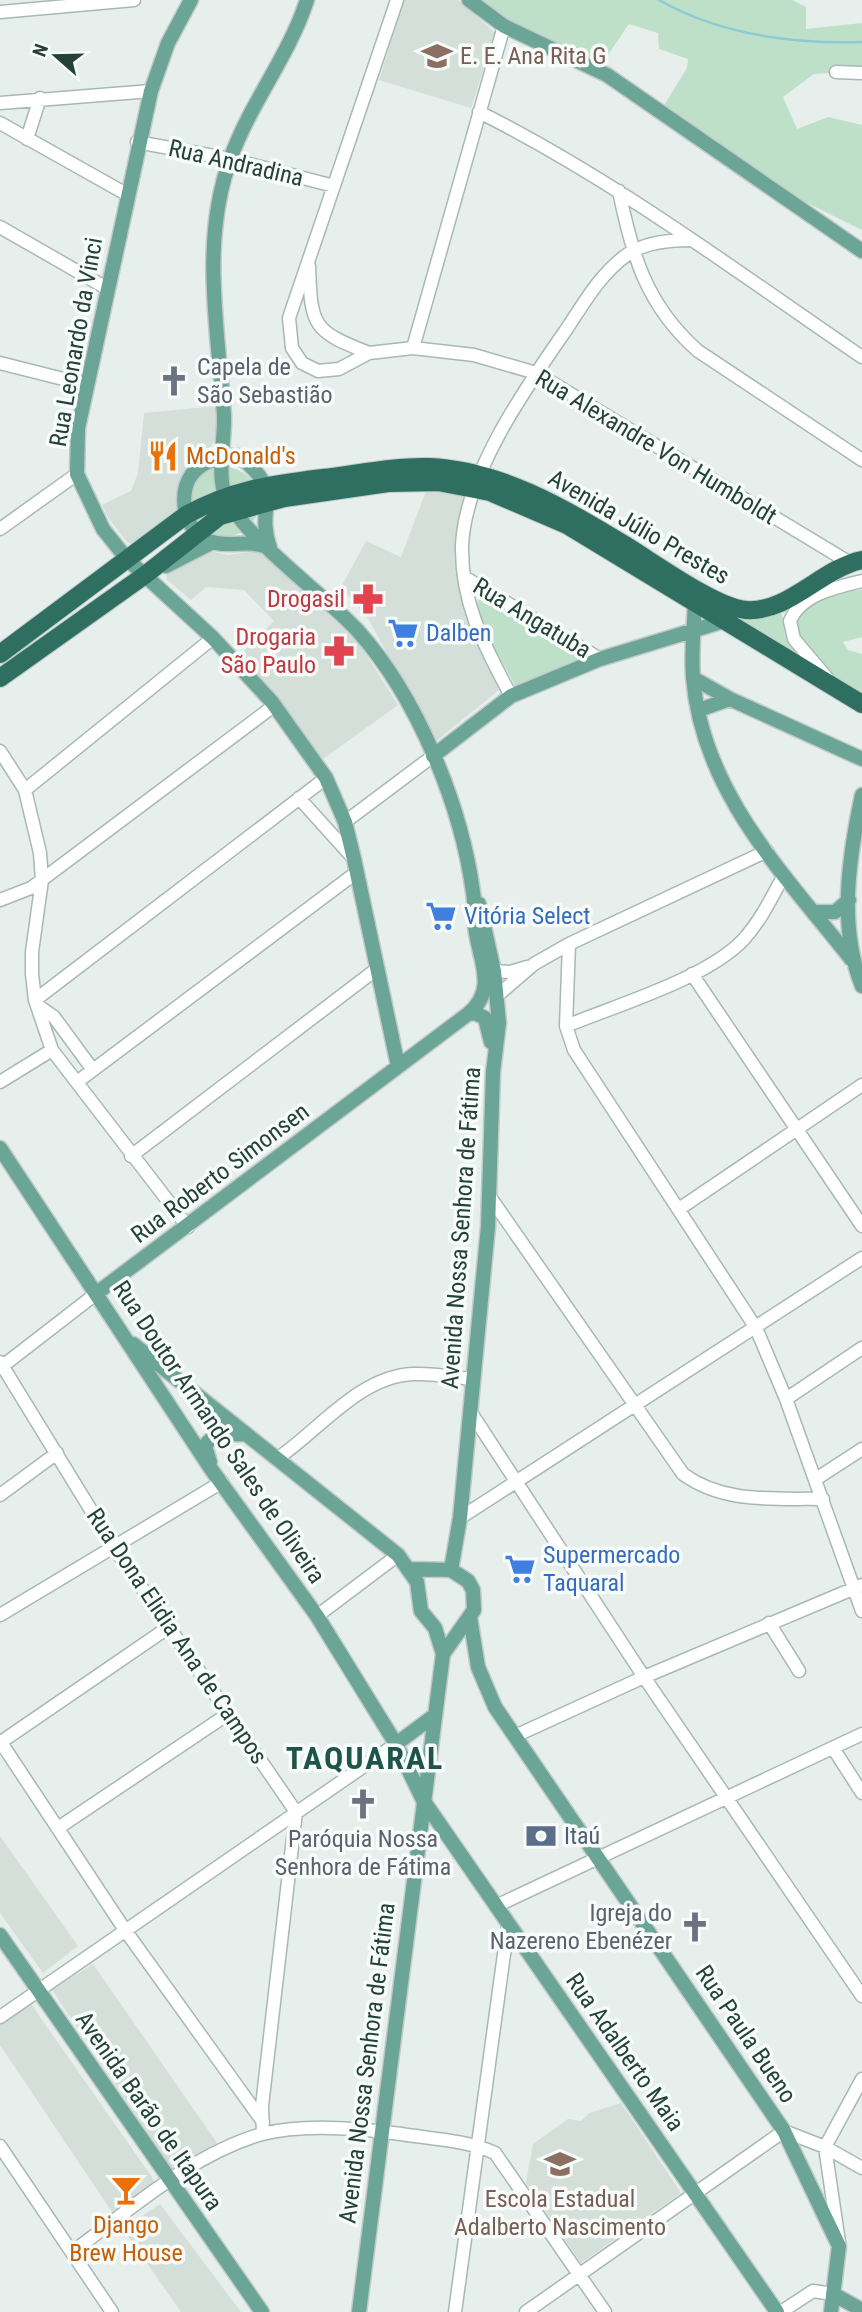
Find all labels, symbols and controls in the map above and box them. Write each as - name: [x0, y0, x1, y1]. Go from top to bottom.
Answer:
- north arrow: [21, 21, 91, 91]
- school or university icon: E. E. Ana Rita G: [420, 39, 454, 73]
- text: N: [28, 41, 53, 60]
- place label: E. E. Ana Rita G: [460, 42, 607, 70]
- street label: Rua Andradina: [166, 134, 306, 192]
- street label: Rua Leonardo da Vinci: [44, 235, 108, 449]
- place label: Capela de São Sebastião: [197, 353, 333, 409]
- church icon: Capela de São Sebastião: [157, 364, 191, 398]
- street label: Rua Alexandre Von Humboldt: [530, 364, 782, 530]
- restaurant icon: McDonald's: [146, 439, 180, 473]
- place label: McDonald's: [186, 442, 296, 470]
- street label: Avenida Júlio Prestes: [544, 464, 734, 590]
- street label: Rua Angatuba: [468, 572, 596, 664]
- pharmacy icon: Drogasil: [351, 582, 385, 616]
- place label: Drogasil: [267, 585, 345, 613]
- supermarket icon: Dalben: [386, 616, 420, 650]
- place label: Dalben: [426, 619, 491, 647]
- place label: Drogaria São Paulo: [221, 623, 316, 679]
- pharmacy icon: Drogaria São Paulo: [322, 634, 356, 668]
- supermarket icon: Vitória Select: [424, 899, 458, 933]
- place label: Vitória Select: [464, 902, 590, 930]
- street label: Avenida Nossa Senhora de Fátima: [436, 1066, 486, 1390]
- street label: Rua Roberto Simonsen: [126, 1097, 314, 1249]
- street label: Rua Doutor Armando Sales de Oliveira: [107, 1275, 331, 1589]
- street label: Rua Dona Elidia Ana de Campos: [81, 1503, 273, 1769]
- place label: Supermercado Taquaral: [543, 1541, 680, 1597]
- supermarket icon: Supermercado Taquaral: [503, 1552, 537, 1586]
- district label: TAQUARAL: [286, 1739, 444, 1777]
- church icon: Paróquia Nossa Senhora de Fátima: [346, 1787, 380, 1821]
- bank icon: Itaú: [524, 1819, 558, 1853]
- place label: Itaú: [564, 1822, 600, 1850]
- place label: Paróquia Nossa Senhora de Fátima: [275, 1825, 451, 1881]
- place label: Igreja do Nazereno Ebenézer: [490, 1899, 672, 1955]
- street label: Avenida Nossa Senhora de Fátima: [333, 1901, 401, 2225]
- church icon: Igreja do Nazereno Ebenézer: [678, 1910, 712, 1944]
- street label: Rua Paula Bueno: [690, 1960, 802, 2108]
- street label: Rua Adalberto Maia: [560, 1968, 690, 2136]
- street label: Avenida Barão de Itapura: [70, 2006, 228, 2216]
- school or university icon: Escola Estadual Adalberto Nascimento: [543, 2147, 577, 2181]
- bar icon: Django Brew House: [109, 2173, 143, 2207]
- place label: Escola Estadual Adalberto Nascimento: [454, 2185, 666, 2241]
- place label: Django Brew House: [69, 2211, 183, 2267]

